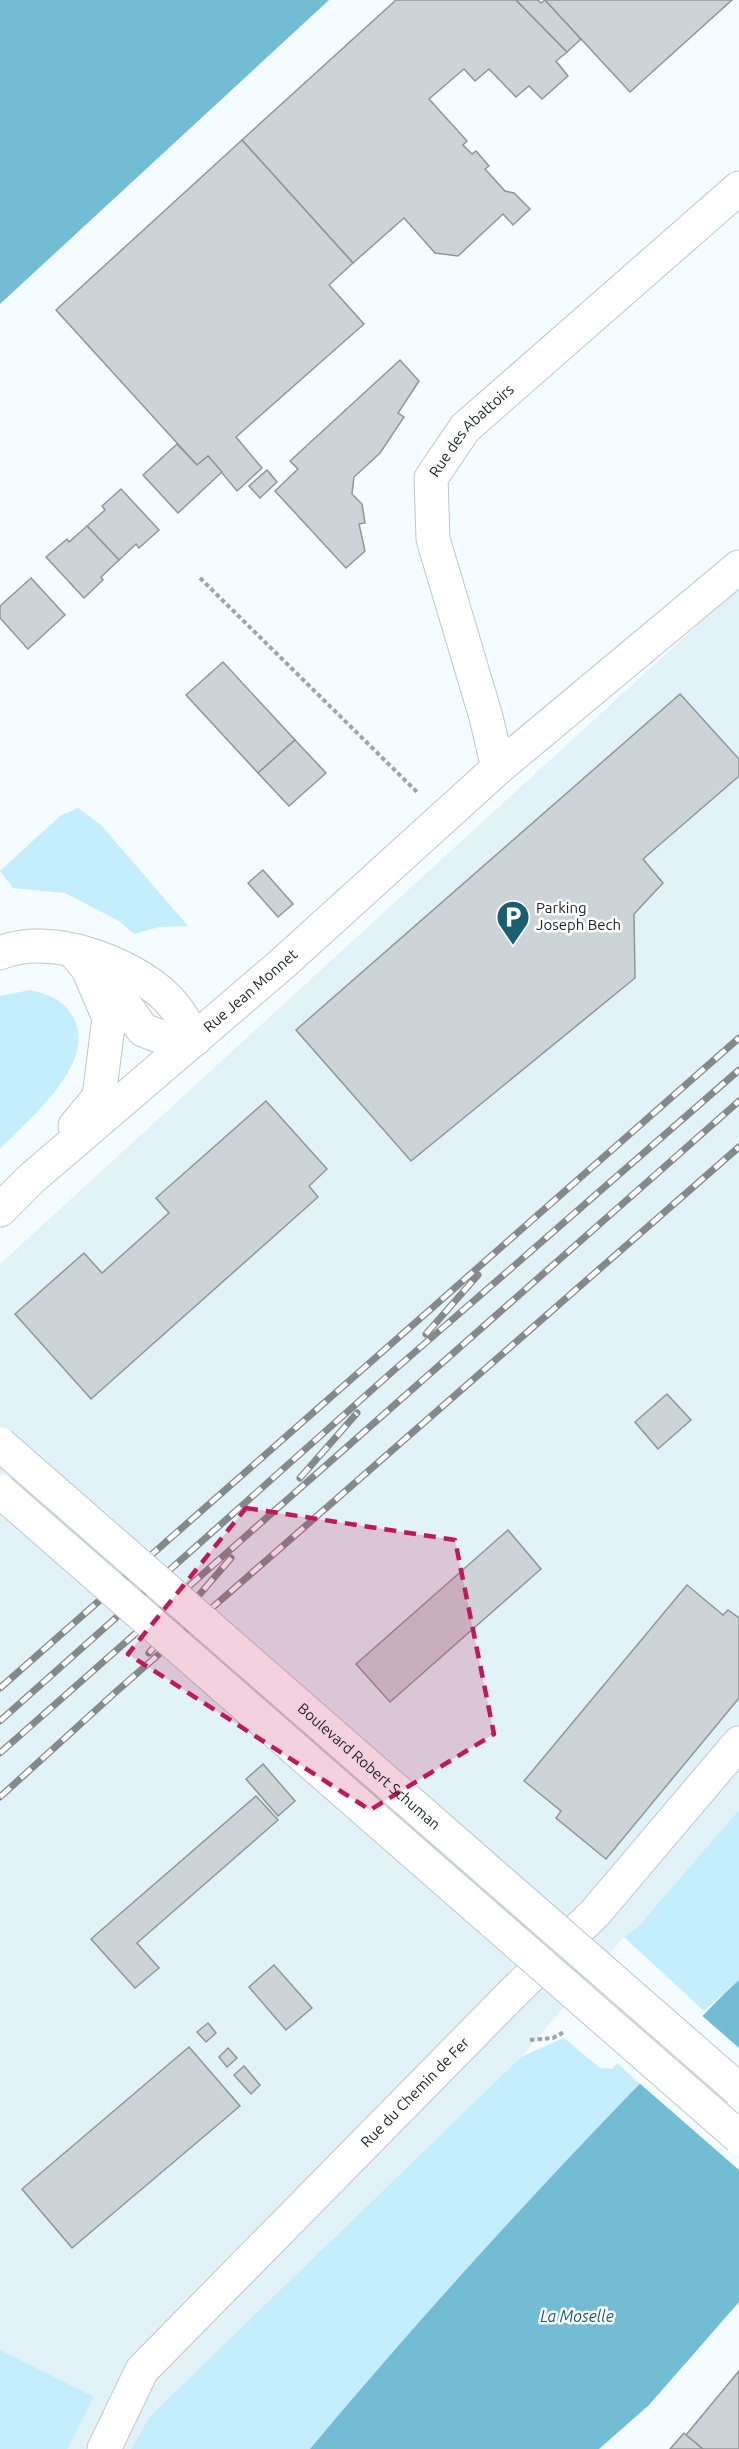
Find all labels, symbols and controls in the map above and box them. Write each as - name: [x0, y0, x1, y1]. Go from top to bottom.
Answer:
- street label: Rue des Abattoirs: [425, 380, 517, 480]
- parking icon: Parking Joseph Bech: [495, 899, 531, 946]
- place label: Parking Joseph Bech: [536, 899, 621, 933]
- street label: Rue Jean Monnet: [200, 945, 301, 1035]
- street label: Boulevard Robert Schuman: [295, 1699, 444, 1833]
- street label: Rue du Chemin de Fer: [357, 2033, 473, 2151]
- water label: La Moselle: [540, 2307, 614, 2325]

